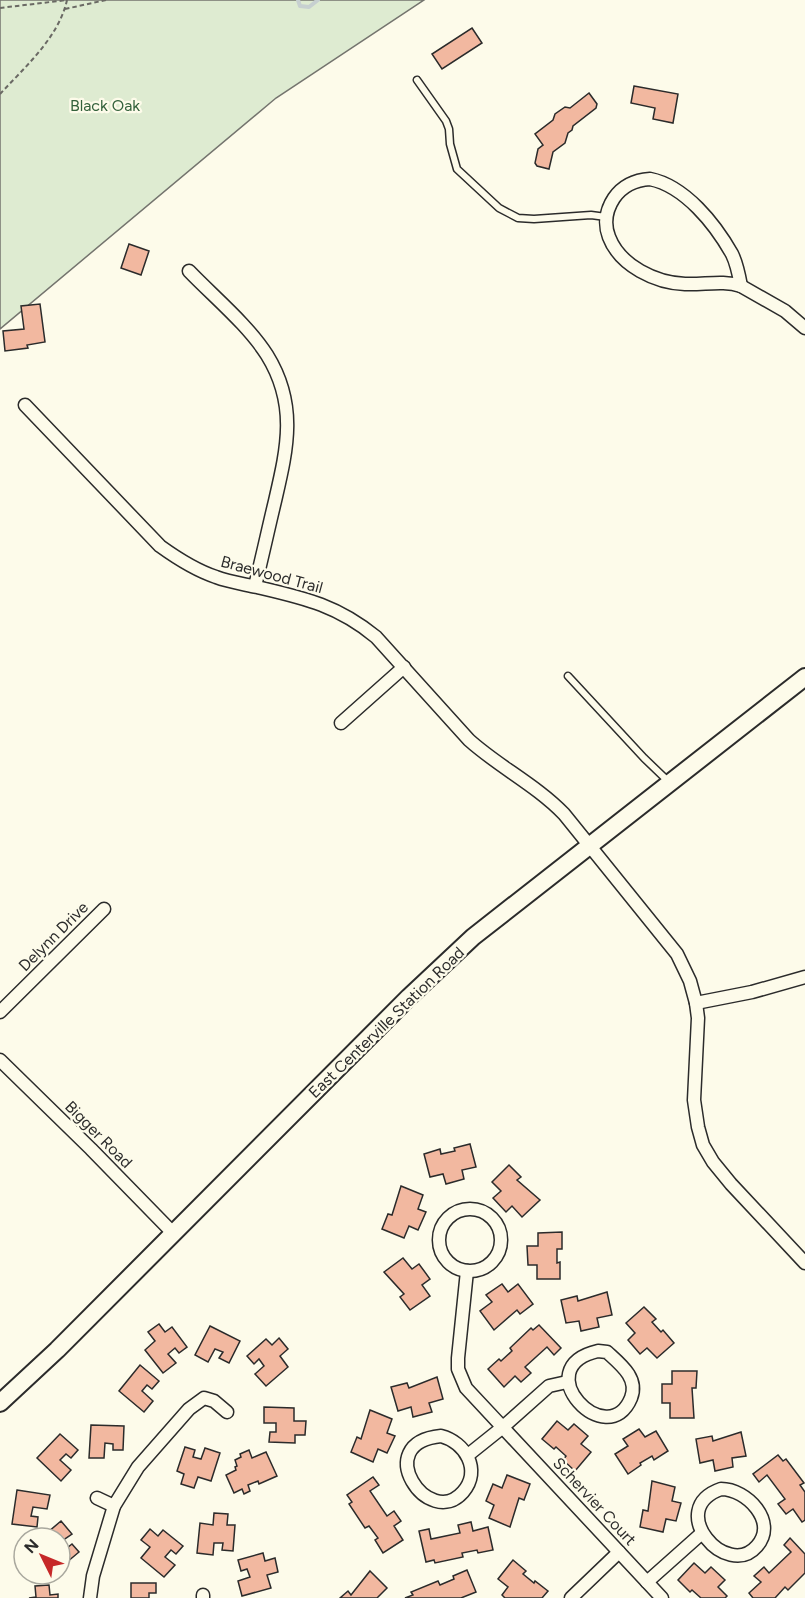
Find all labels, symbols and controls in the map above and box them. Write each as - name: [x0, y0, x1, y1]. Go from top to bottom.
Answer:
- park label: Black Oak: [70, 96, 140, 115]
- street label: Braewood Trail: [219, 552, 325, 597]
- street label: Delynn Drive: [15, 897, 92, 975]
- street label: East Centerville Station Road: [305, 943, 468, 1102]
- street label: Bigger Road: [61, 1097, 136, 1172]
- street label: Schervier Court: [549, 1454, 640, 1549]
- north arrow: [12, 1526, 72, 1586]
- text: N: [20, 1535, 43, 1557]

